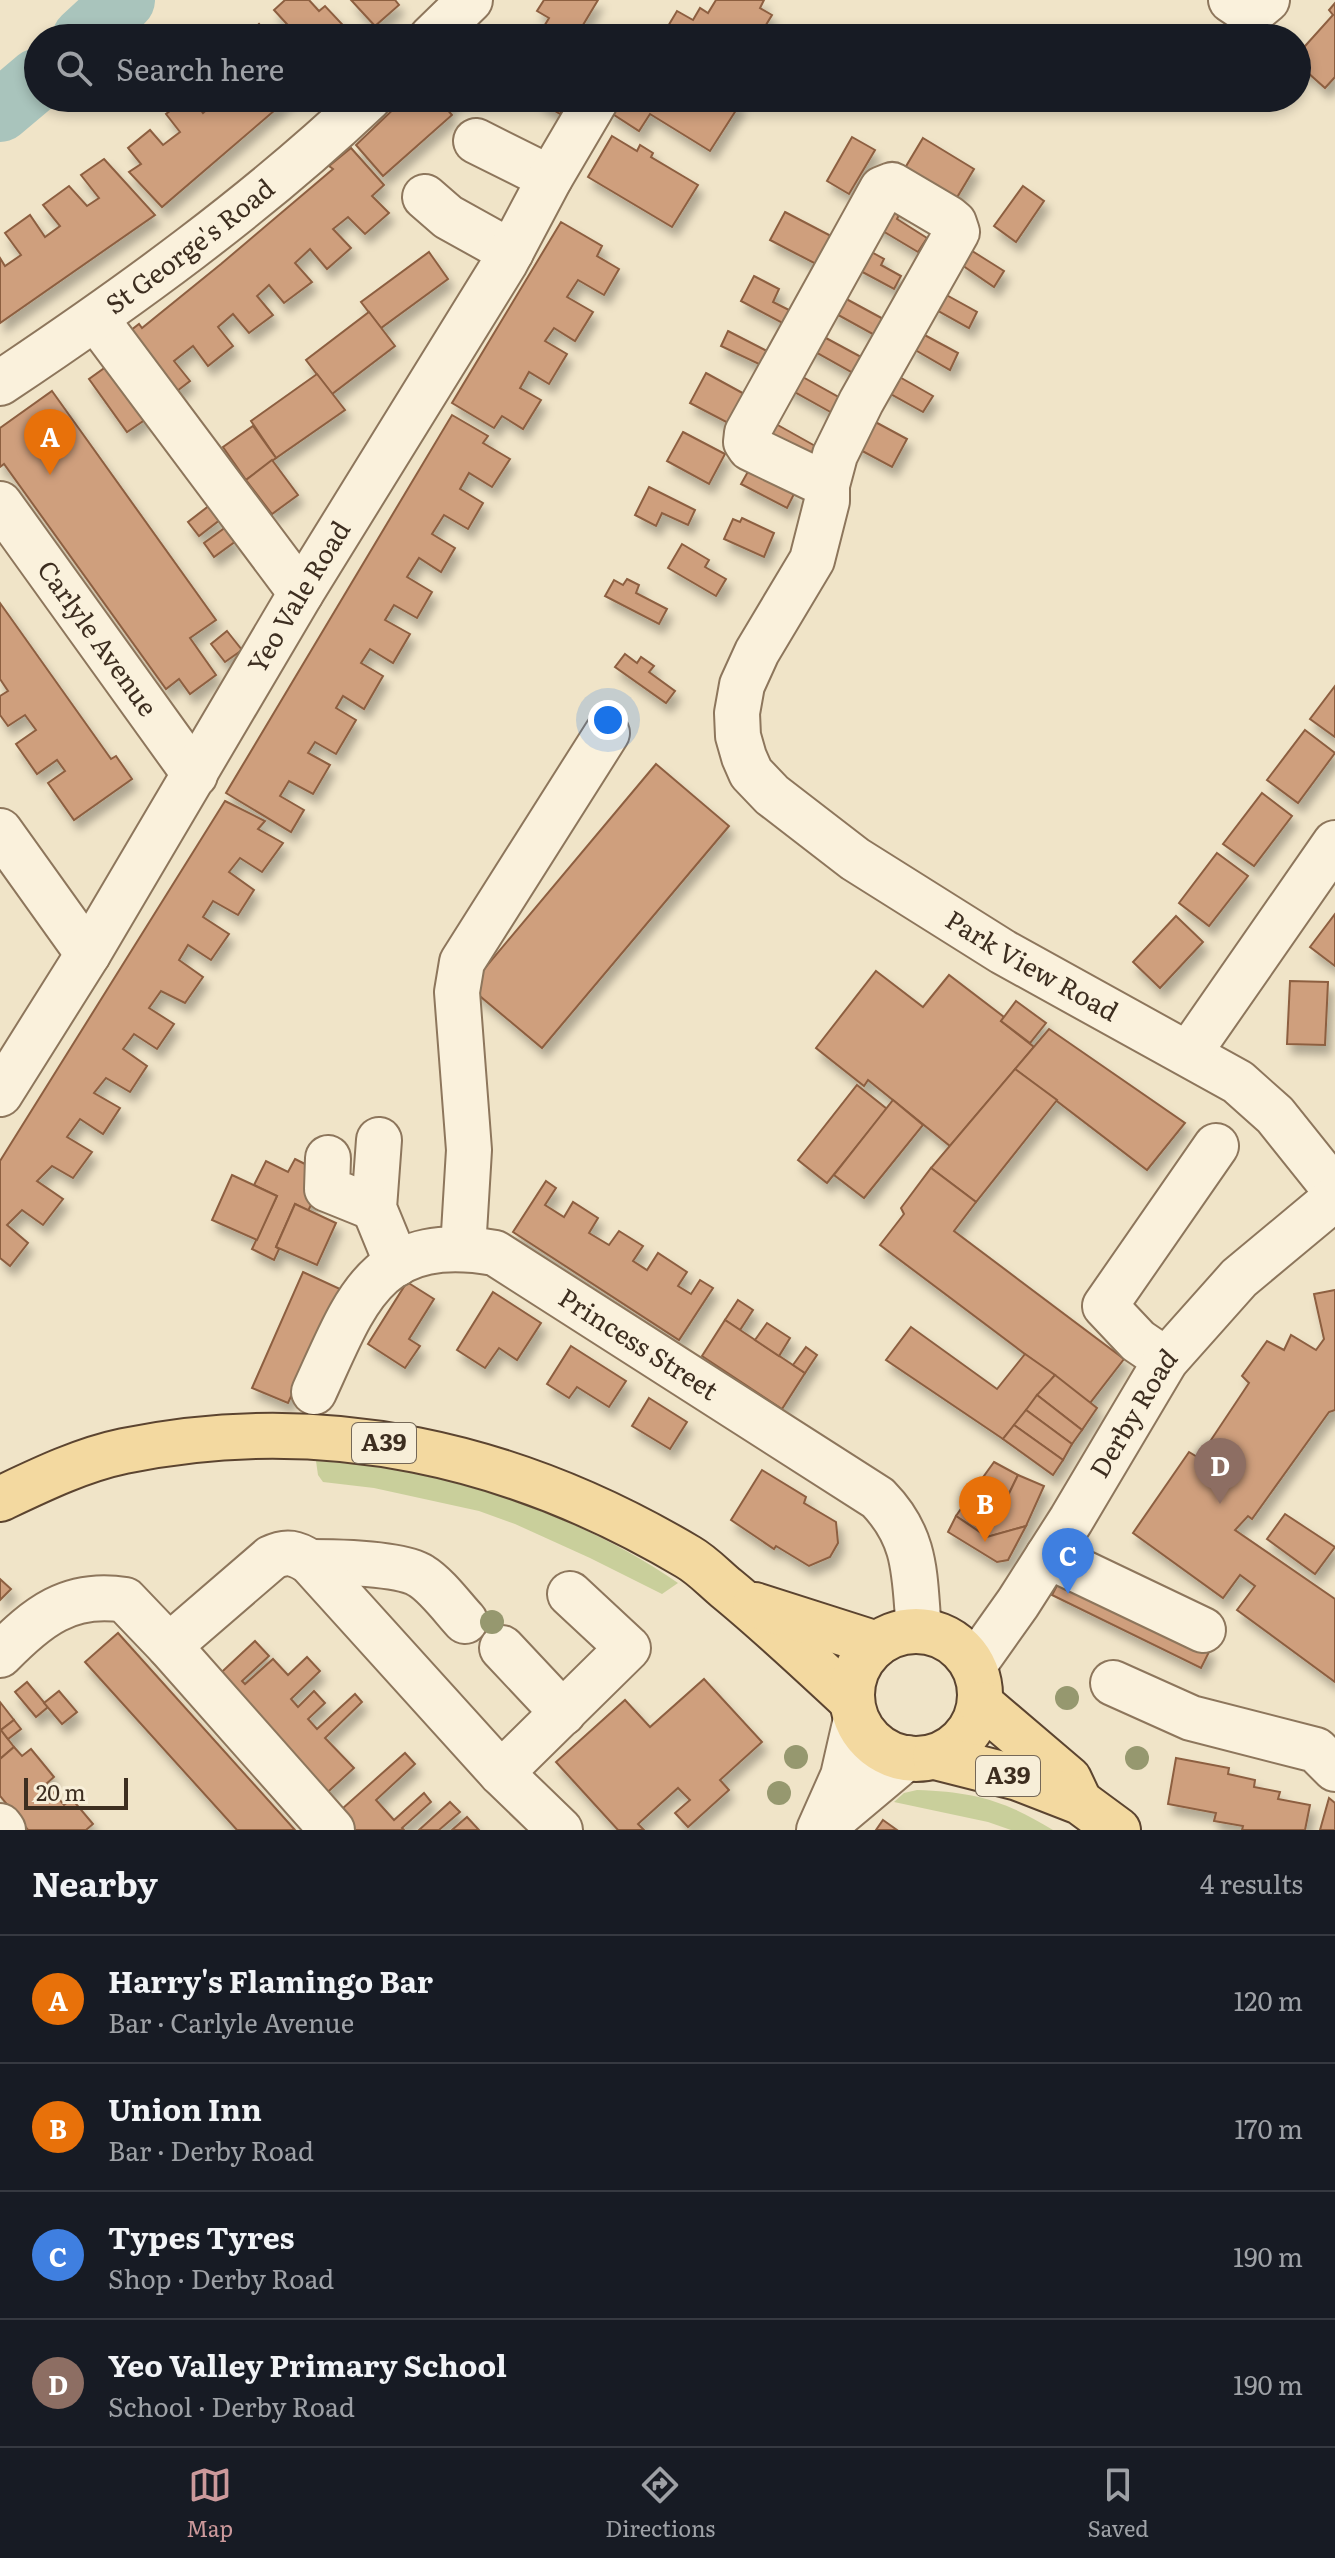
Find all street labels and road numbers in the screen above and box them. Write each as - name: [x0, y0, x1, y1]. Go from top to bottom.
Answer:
- street label: St George's Road: [96, 168, 282, 322]
- street label: Yeo Vale Road: [236, 512, 358, 680]
- street label: Carlyle Avenue: [29, 551, 169, 723]
- street label: Park View Road: [939, 899, 1126, 1029]
- street label: Princess Street: [552, 1277, 727, 1408]
- street label: Derby Road: [1078, 1338, 1185, 1484]
- road number: A39: [352, 1423, 416, 1463]
- road number: A39: [976, 1756, 1040, 1796]

